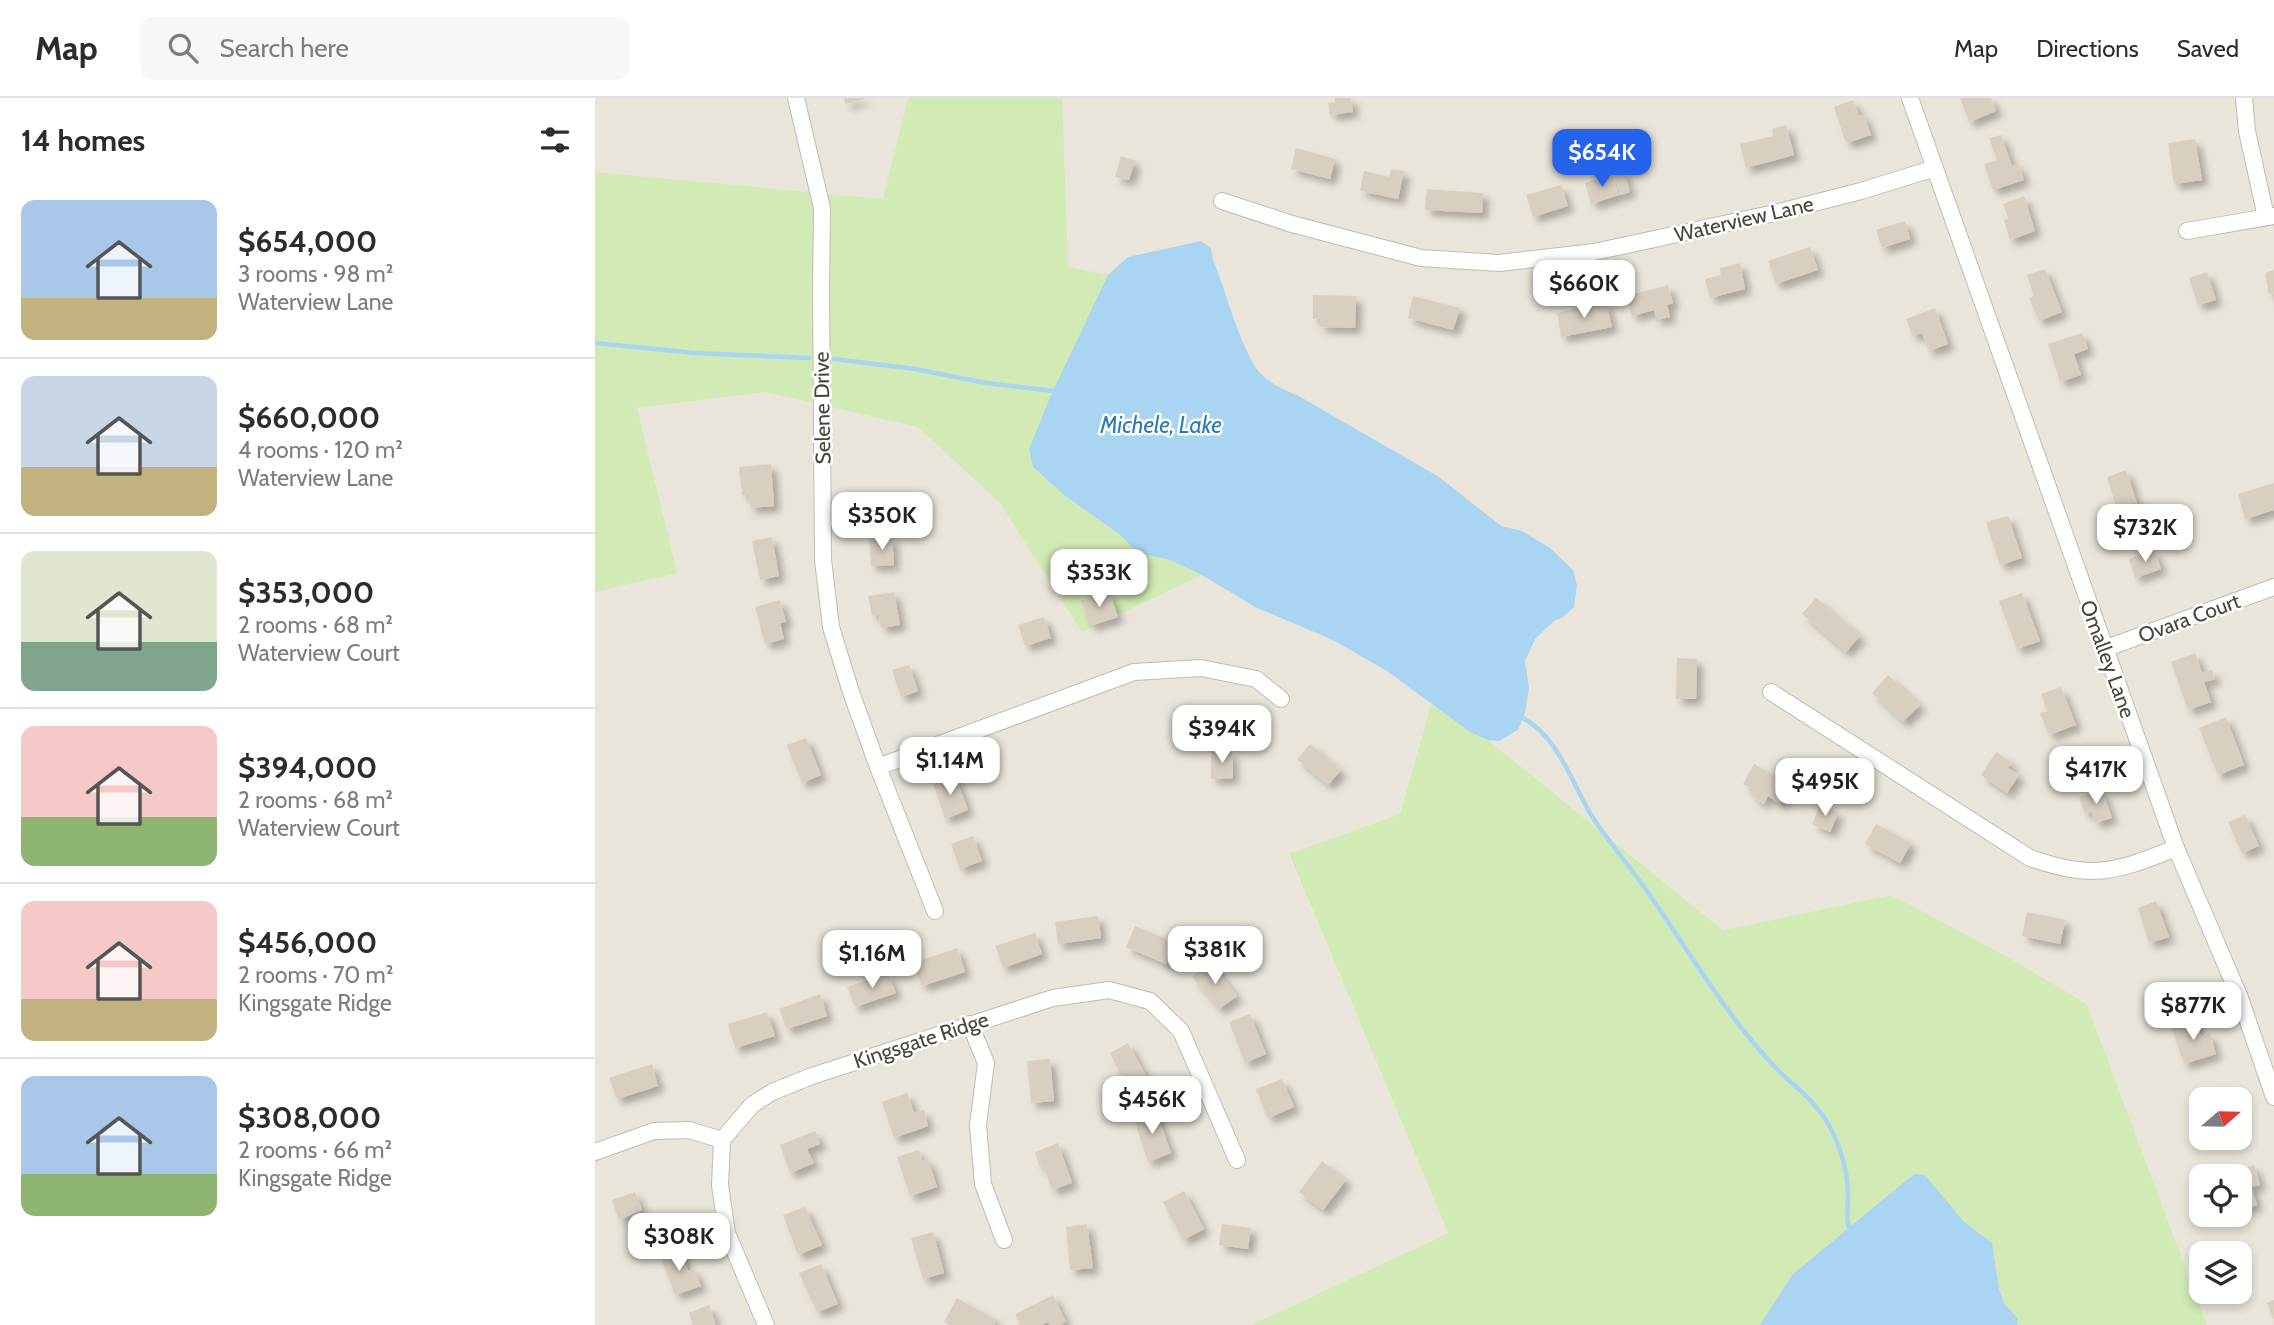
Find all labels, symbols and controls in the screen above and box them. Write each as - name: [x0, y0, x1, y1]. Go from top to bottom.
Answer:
- search box: [140, 17, 630, 80]
- text: Map: [35, 28, 98, 68]
- icon: search: [164, 29, 202, 67]
- text: Search here: [220, 32, 349, 64]
- text: Map: [1954, 34, 1998, 63]
- text: Directions: [2036, 34, 2139, 63]
- text: Saved: [2177, 34, 2239, 63]
- icon: filters: [536, 121, 574, 159]
- text: 14 homes: [21, 122, 145, 159]
- pin: $654K: [1553, 130, 1651, 189]
- text: $654K: [1568, 138, 1636, 166]
- street label: Waterview Lane: [1672, 191, 1816, 247]
- text: $654,000: [238, 223, 377, 260]
- icon: home: [77, 228, 161, 312]
- text: 3 rooms · 98 m²: [238, 260, 393, 288]
- pin: $660K: [1535, 260, 1633, 320]
- text: $660K: [1549, 269, 1619, 297]
- text: Waterview Lane: [238, 288, 393, 316]
- street label: Selene Drive: [809, 351, 835, 465]
- text: $660,000: [238, 399, 380, 436]
- icon: home: [77, 404, 161, 488]
- water label: Michele, Lake: [1099, 411, 1222, 439]
- text: 4 rooms · 120 m²: [238, 436, 403, 464]
- text: Waterview Lane: [238, 464, 393, 492]
- pin: $350K: [833, 492, 931, 552]
- text: $350K: [848, 501, 916, 529]
- pin: $732K: [2096, 504, 2194, 564]
- text: $732K: [2113, 513, 2177, 541]
- pin: $353K: [1050, 550, 1148, 609]
- text: $353K: [1067, 558, 1131, 586]
- text: $353,000: [238, 574, 374, 611]
- icon: home: [77, 579, 161, 663]
- street label: Ovara Court: [2135, 588, 2243, 648]
- street label: Omalley Lane: [2075, 597, 2141, 721]
- text: 2 rooms · 68 m²: [238, 611, 393, 639]
- text: Waterview Court: [238, 639, 400, 667]
- pin: $394K: [1173, 706, 1271, 765]
- text: $394K: [1188, 714, 1256, 742]
- pin: $1.14M: [893, 738, 1007, 797]
- text: $1.14M: [916, 746, 984, 774]
- pin: $417K: [2047, 746, 2145, 806]
- text: $394,000: [238, 749, 377, 786]
- icon: home: [77, 754, 161, 838]
- text: $417K: [2065, 755, 2127, 783]
- pin: $495K: [1776, 758, 1874, 818]
- text: $495K: [1791, 767, 1859, 795]
- text: 2 rooms · 68 m²: [238, 786, 393, 814]
- text: Waterview Court: [238, 814, 400, 842]
- text: $456,000: [238, 924, 377, 961]
- pin: $381K: [1166, 926, 1264, 986]
- icon: home: [77, 929, 161, 1013]
- pin: $1.16M: [815, 930, 929, 990]
- text: $381K: [1184, 935, 1246, 963]
- text: $1.16M: [838, 939, 906, 967]
- text: 2 rooms · 70 m²: [238, 961, 393, 989]
- pin: $877K: [2144, 982, 2242, 1042]
- text: Kingsgate Ridge: [238, 989, 392, 1017]
- text: $877K: [2160, 991, 2226, 1019]
- street label: Kingsgate Ridge: [850, 1006, 992, 1074]
- pin: $456K: [1103, 1076, 1201, 1136]
- text: $456K: [1118, 1085, 1186, 1113]
- north arrow: [2189, 1087, 2252, 1150]
- map controls: [2189, 1087, 2252, 1304]
- text: $308,000: [238, 1099, 381, 1136]
- icon: home: [77, 1104, 161, 1188]
- text: 2 rooms · 66 m²: [238, 1136, 392, 1164]
- text: Kingsgate Ridge: [238, 1164, 392, 1192]
- button: locate: [2189, 1164, 2252, 1227]
- pin: $308K: [630, 1214, 728, 1273]
- text: $308K: [644, 1222, 714, 1250]
- button: layers: [2189, 1241, 2252, 1304]

